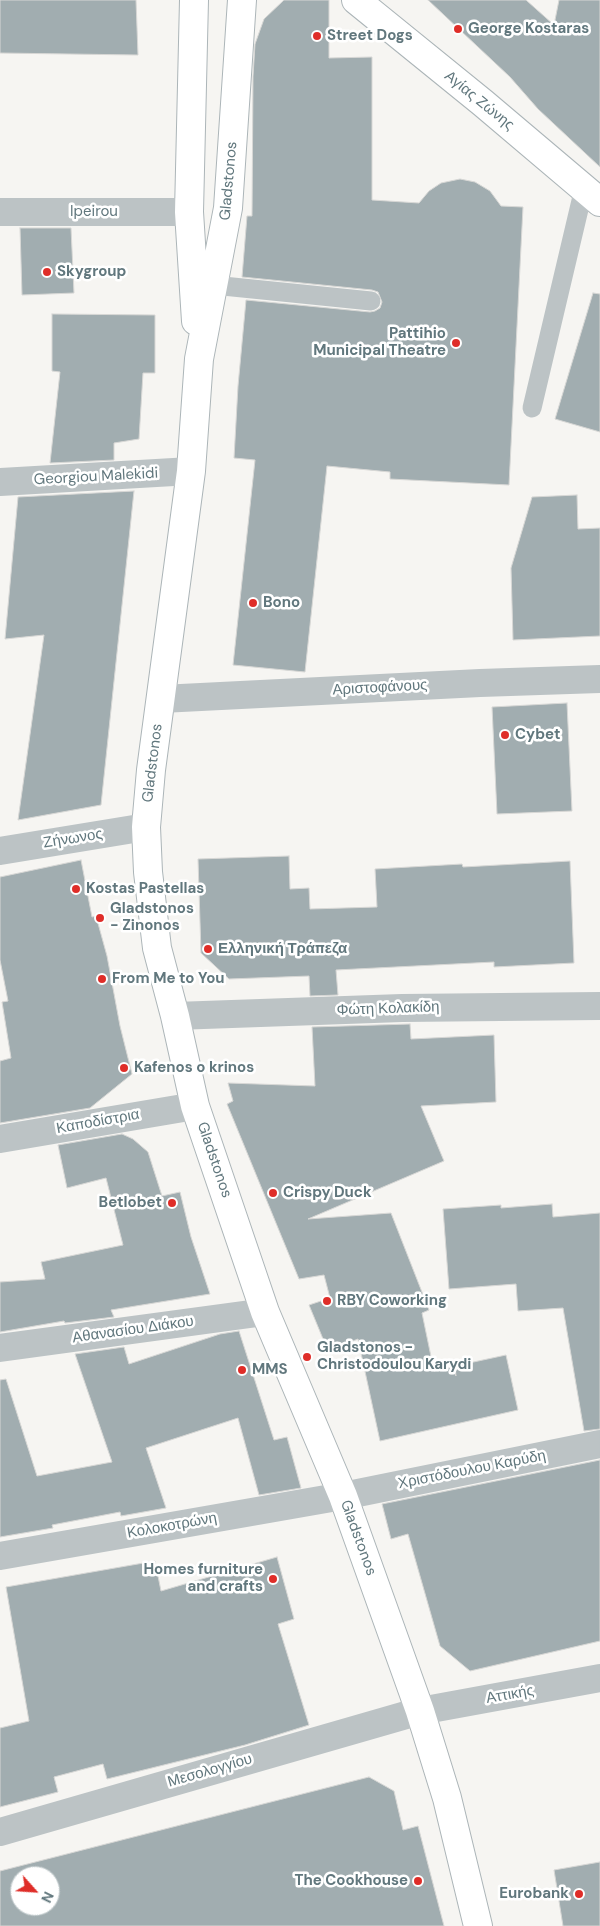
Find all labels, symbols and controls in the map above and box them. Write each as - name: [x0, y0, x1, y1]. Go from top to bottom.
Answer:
- place label: George Kostaras: [468, 20, 589, 38]
- marker: George Kostaras: [452, 23, 464, 35]
- place label: Street Dogs: [327, 27, 413, 45]
- marker: Street Dogs: [311, 30, 323, 42]
- street label: Αγίας Ζώνης: [441, 67, 517, 135]
- street label: Gladstonos: [217, 141, 241, 221]
- street label: Ipeirou: [70, 203, 118, 221]
- place label: Skygroup: [57, 263, 126, 281]
- marker: Skygroup: [41, 266, 53, 278]
- place label: Pattihio Municipal Theatre: [313, 325, 446, 360]
- marker: Pattihio Municipal Theatre: [450, 337, 462, 349]
- street label: Georgiou Malekidi: [33, 465, 159, 489]
- place label: Bono: [263, 594, 300, 612]
- marker: Bono: [247, 597, 259, 609]
- street label: Αριστοφάνους: [332, 677, 428, 699]
- street label: Gladstonos: [139, 723, 167, 803]
- place label: Cybet: [515, 726, 560, 744]
- marker: Cybet: [499, 729, 511, 741]
- street label: Ζήνωνος: [42, 825, 104, 853]
- place label: Kostas Pastellas: [86, 880, 204, 898]
- marker: Kostas Pastellas: [70, 883, 82, 895]
- place label: Gladstonos - Zinonos: [110, 900, 194, 935]
- marker: Gladstonos - Zinonos: [94, 912, 106, 924]
- place label: Ελληνική Τράπεζα: [218, 940, 347, 958]
- marker: Ελληνική Τράπεζα: [202, 943, 214, 955]
- place label: From Me to You: [112, 970, 225, 988]
- marker: From Me to You: [96, 973, 108, 985]
- street label: Φώτη Κολακίδη: [336, 998, 440, 1020]
- place label: Kafenos o krinos: [134, 1059, 254, 1077]
- marker: Kafenos o krinos: [118, 1062, 130, 1074]
- street label: Καποδίστρια: [55, 1106, 141, 1138]
- street label: Gladstonos: [193, 1120, 235, 1200]
- place label: Crispy Duck: [283, 1184, 372, 1202]
- marker: Crispy Duck: [267, 1187, 279, 1199]
- place label: Betlobet: [99, 1194, 162, 1212]
- marker: Betlobet: [166, 1197, 178, 1209]
- place label: RBY Coworking: [337, 1292, 447, 1310]
- marker: RBY Coworking: [321, 1295, 333, 1307]
- street label: Αθανασίου Διάκου: [71, 1313, 195, 1347]
- place label: Gladstonos - Christodoulou Karydi: [317, 1339, 471, 1374]
- marker: Gladstonos - Christodoulou Karydi: [301, 1351, 313, 1363]
- place label: MMS: [252, 1361, 288, 1379]
- marker: MMS: [236, 1364, 248, 1376]
- street label: Χριστόδουλου Καρύδη: [397, 1447, 547, 1493]
- street label: Gladstonos: [336, 1498, 380, 1578]
- street label: Κολοκοτρώνη: [126, 1509, 218, 1543]
- place label: Homes furniture and crafts: [143, 1561, 263, 1596]
- marker: Homes furniture and crafts: [267, 1573, 279, 1585]
- street label: Αττικής: [485, 1682, 535, 1708]
- street label: Μεσολογγίου: [166, 1750, 254, 1792]
- north arrow: [10, 1866, 60, 1916]
- place label: The Cookhouse: [295, 1872, 408, 1890]
- marker: The Cookhouse: [412, 1875, 424, 1887]
- place label: Eurobank: [499, 1885, 569, 1903]
- marker: Eurobank: [573, 1888, 585, 1900]
- text: N: [37, 1889, 58, 1906]

